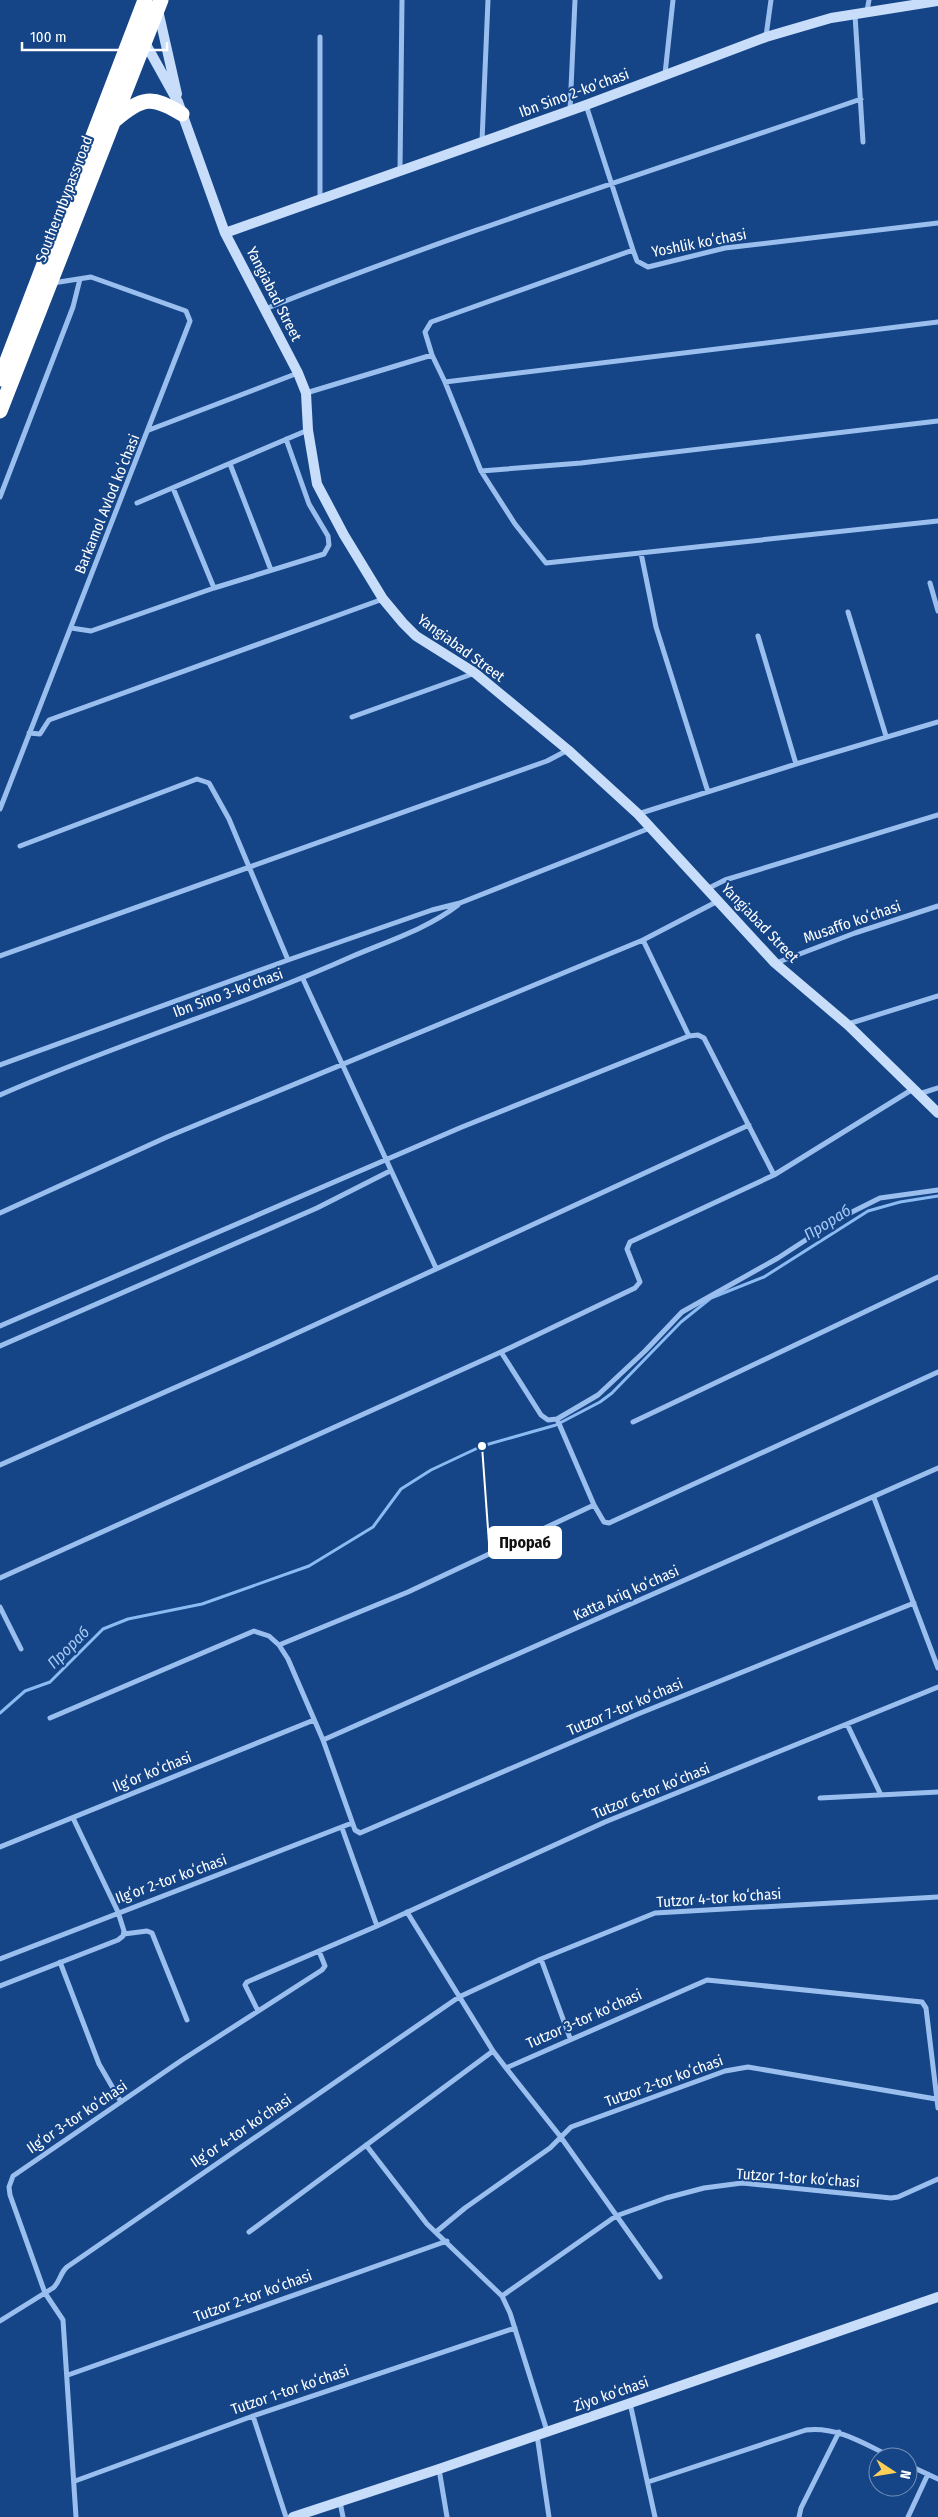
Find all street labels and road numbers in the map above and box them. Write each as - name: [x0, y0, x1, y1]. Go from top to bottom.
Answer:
- street label: Ibn Sino 2-koʼchasi: [517, 65, 631, 121]
- street label: Southern bypass road: [32, 133, 96, 265]
- street label: Yoshlik koʻchasi: [650, 225, 748, 261]
- street label: Yangiabad Street: [243, 244, 306, 344]
- street label: Barkamol Avlod koʻchasi: [71, 432, 143, 576]
- street label: Yangiabad Street: [414, 610, 508, 686]
- street label: Yangiabad Street: [718, 880, 802, 966]
- street label: Musaffo koʻchasi: [801, 897, 903, 947]
- street label: Ibn Sino 3-koʼchasi: [170, 965, 286, 1021]
- street label: Katta Ariq koʻchasi: [570, 1562, 682, 1624]
- street label: Tutzor 7-tor koʻchasi: [565, 1675, 685, 1739]
- street label: Ilgʻor koʻchasi: [110, 1748, 194, 1796]
- street label: Tutzor 6-tor koʻchasi: [590, 1759, 712, 1823]
- street label: Ilgʻor 2-tor koʻchasi: [113, 1851, 229, 1907]
- street label: Tutzor 4-tor koʻchasi: [656, 1885, 782, 1911]
- street label: Tutzor 3-tor koʻchasi: [524, 1985, 644, 2053]
- street label: Tutzor 2-tor koʻchasi: [603, 2051, 725, 2111]
- street label: Ilgʻor 3-tor koʻchasi: [23, 2077, 131, 2157]
- street label: Ilgʻor 4-tor koʻchasi: [187, 2091, 295, 2171]
- street label: Tutzor 1-tor koʻchasi: [736, 2165, 860, 2191]
- street label: Tutzor 2-tor koʻchasi: [192, 2266, 314, 2326]
- street label: Tutzor 1-tor koʻchasi: [229, 2361, 351, 2419]
- street label: Ziyo koʻchasi: [571, 2373, 651, 2415]

